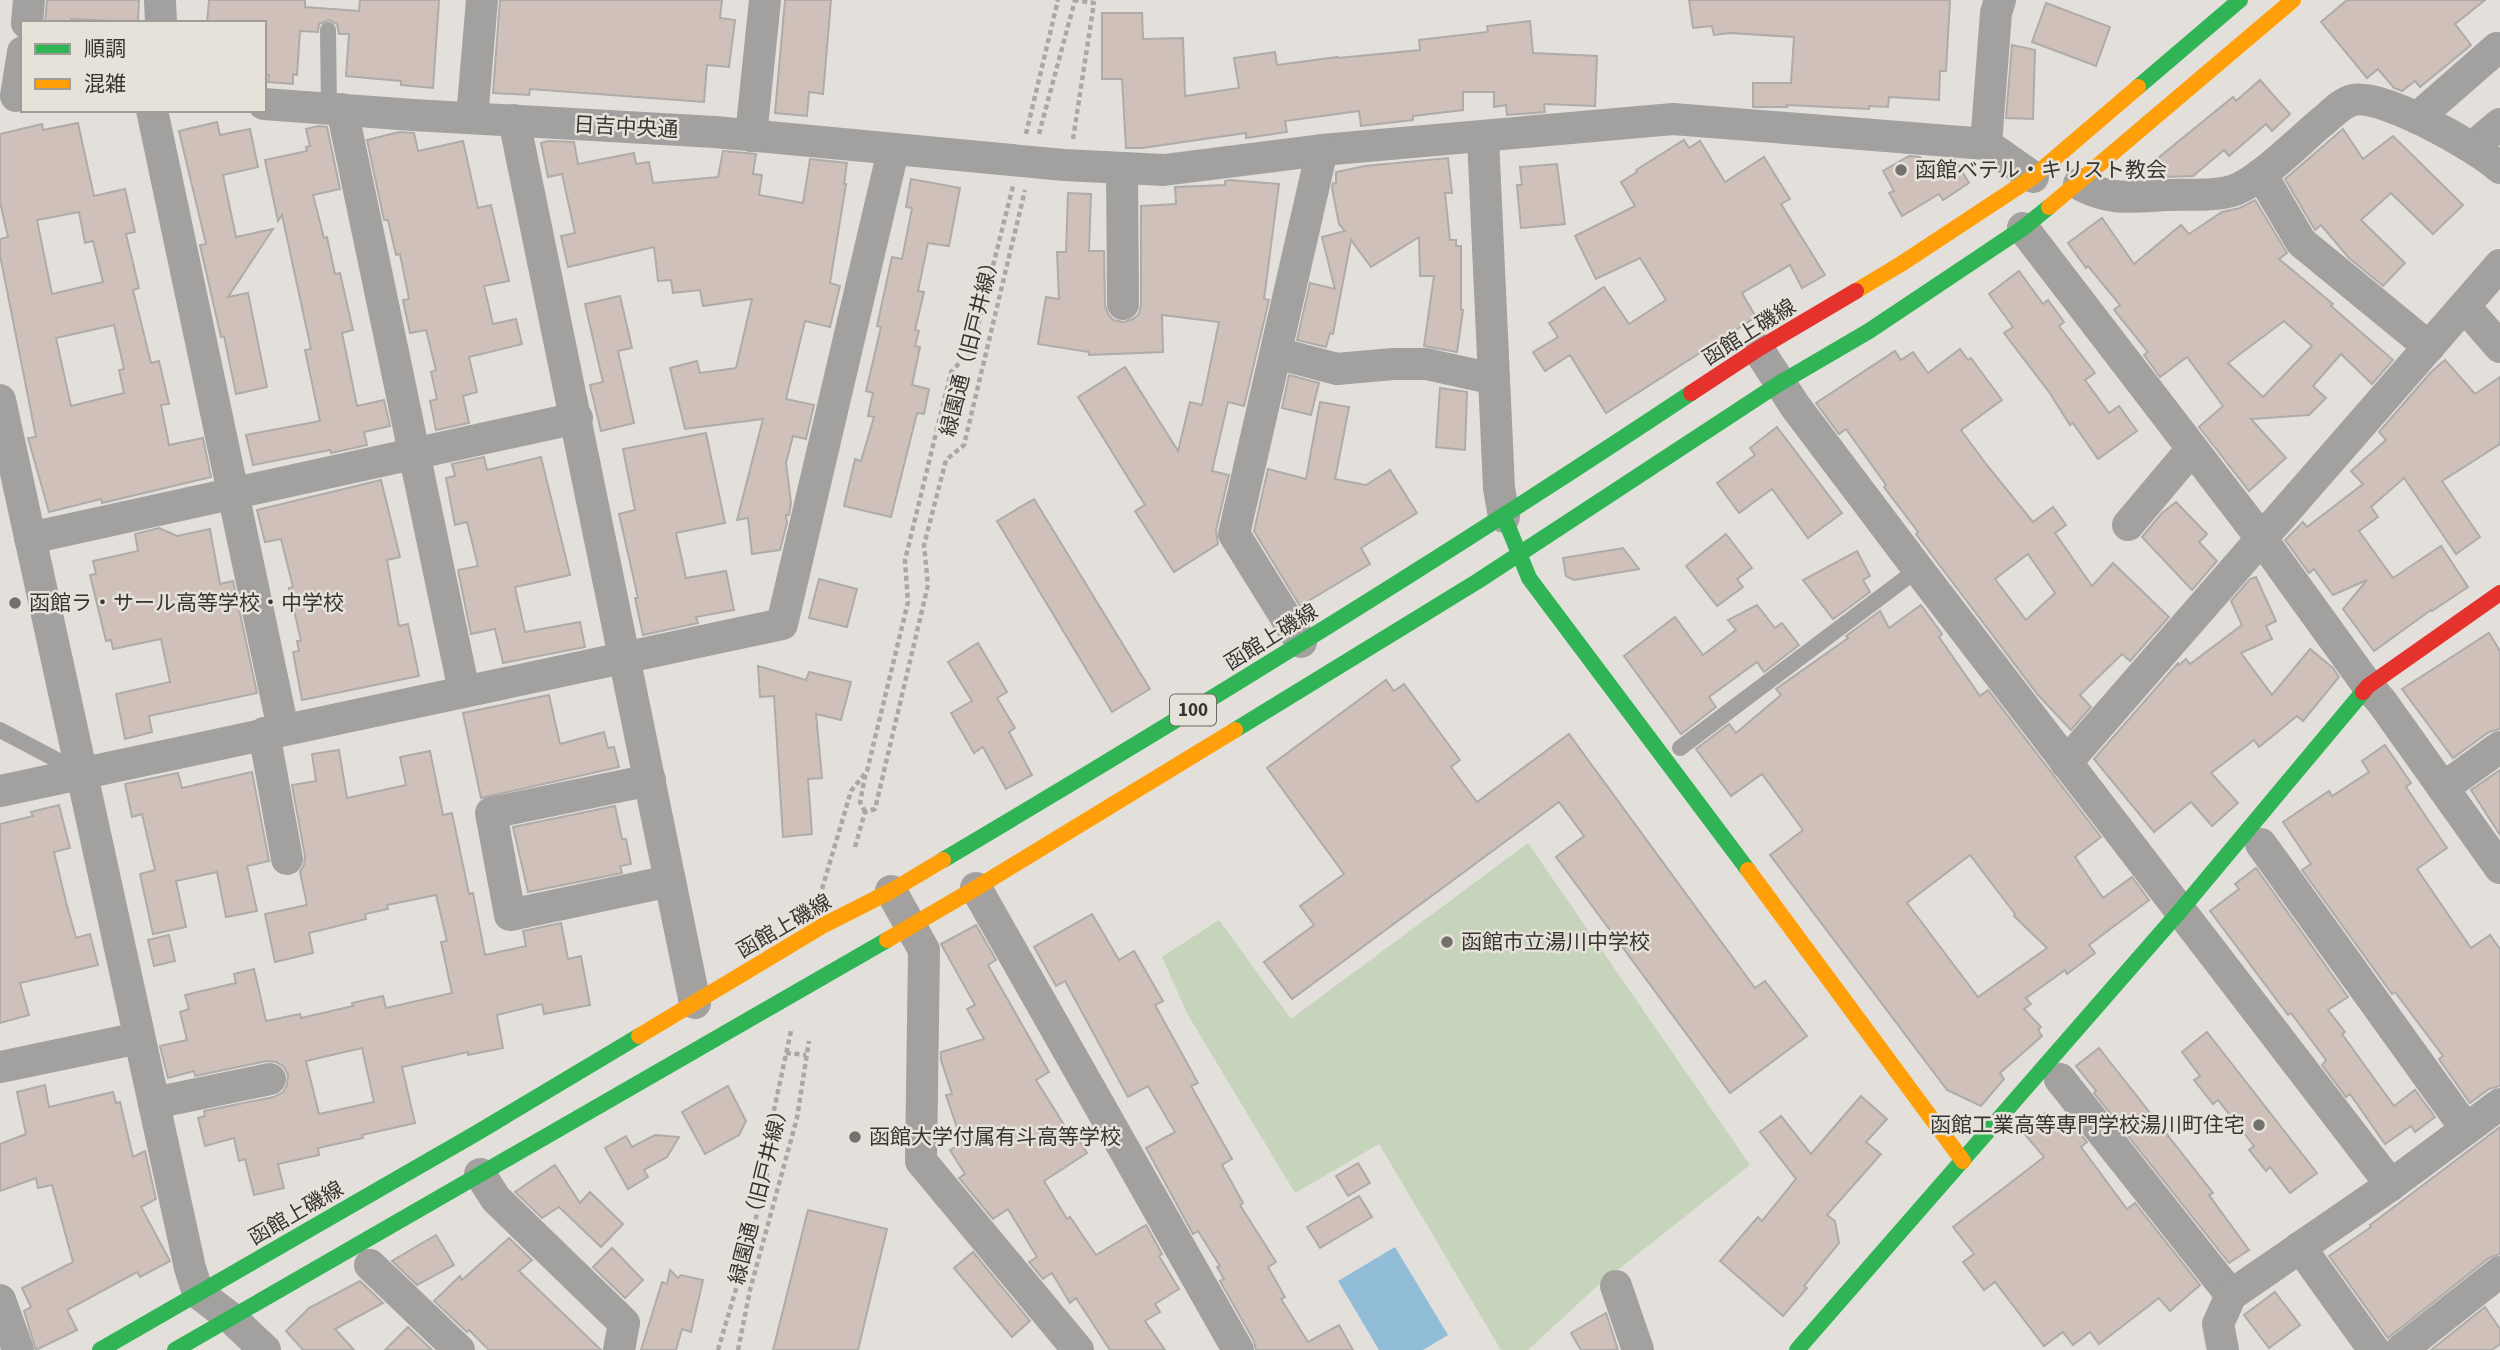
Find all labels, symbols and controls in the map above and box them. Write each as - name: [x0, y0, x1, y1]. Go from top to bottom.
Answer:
- legend: [21, 21, 266, 112]
- text: 順調: [84, 34, 126, 64]
- text: 混雑: [84, 69, 126, 99]
- street label: 日吉中央通: [573, 109, 679, 145]
- place label: 函館ベテル・キリスト教会: [1915, 155, 2167, 185]
- marker: 函館ベテル・キリスト教会: [1893, 162, 1909, 178]
- street label: 緑園通（旧戸井線）: [933, 249, 1007, 439]
- street label: 函館上磯線: [1697, 291, 1801, 373]
- place label: 函館ラ・サール高等学校・中学校: [29, 588, 344, 618]
- marker: 函館ラ・サール高等学校・中学校: [7, 595, 23, 611]
- street label: 函館上磯線: [1219, 596, 1323, 678]
- road number: 100: [1170, 694, 1216, 726]
- street label: 函館上磯線: [731, 887, 837, 965]
- place label: 函館市立湯川中学校: [1461, 927, 1650, 957]
- marker: 函館市立湯川中学校: [1439, 934, 1455, 950]
- street label: 緑園通（旧戸井線）: [722, 1097, 796, 1287]
- place label: 函館工業高等専門学校湯川町住宅: [1930, 1110, 2245, 1140]
- marker: 函館工業高等専門学校湯川町住宅: [2251, 1117, 2267, 1133]
- place label: 函館大学付属有斗高等学校: [869, 1122, 1121, 1152]
- marker: 函館大学付属有斗高等学校: [847, 1129, 863, 1145]
- street label: 函館上磯線: [243, 1174, 349, 1252]

